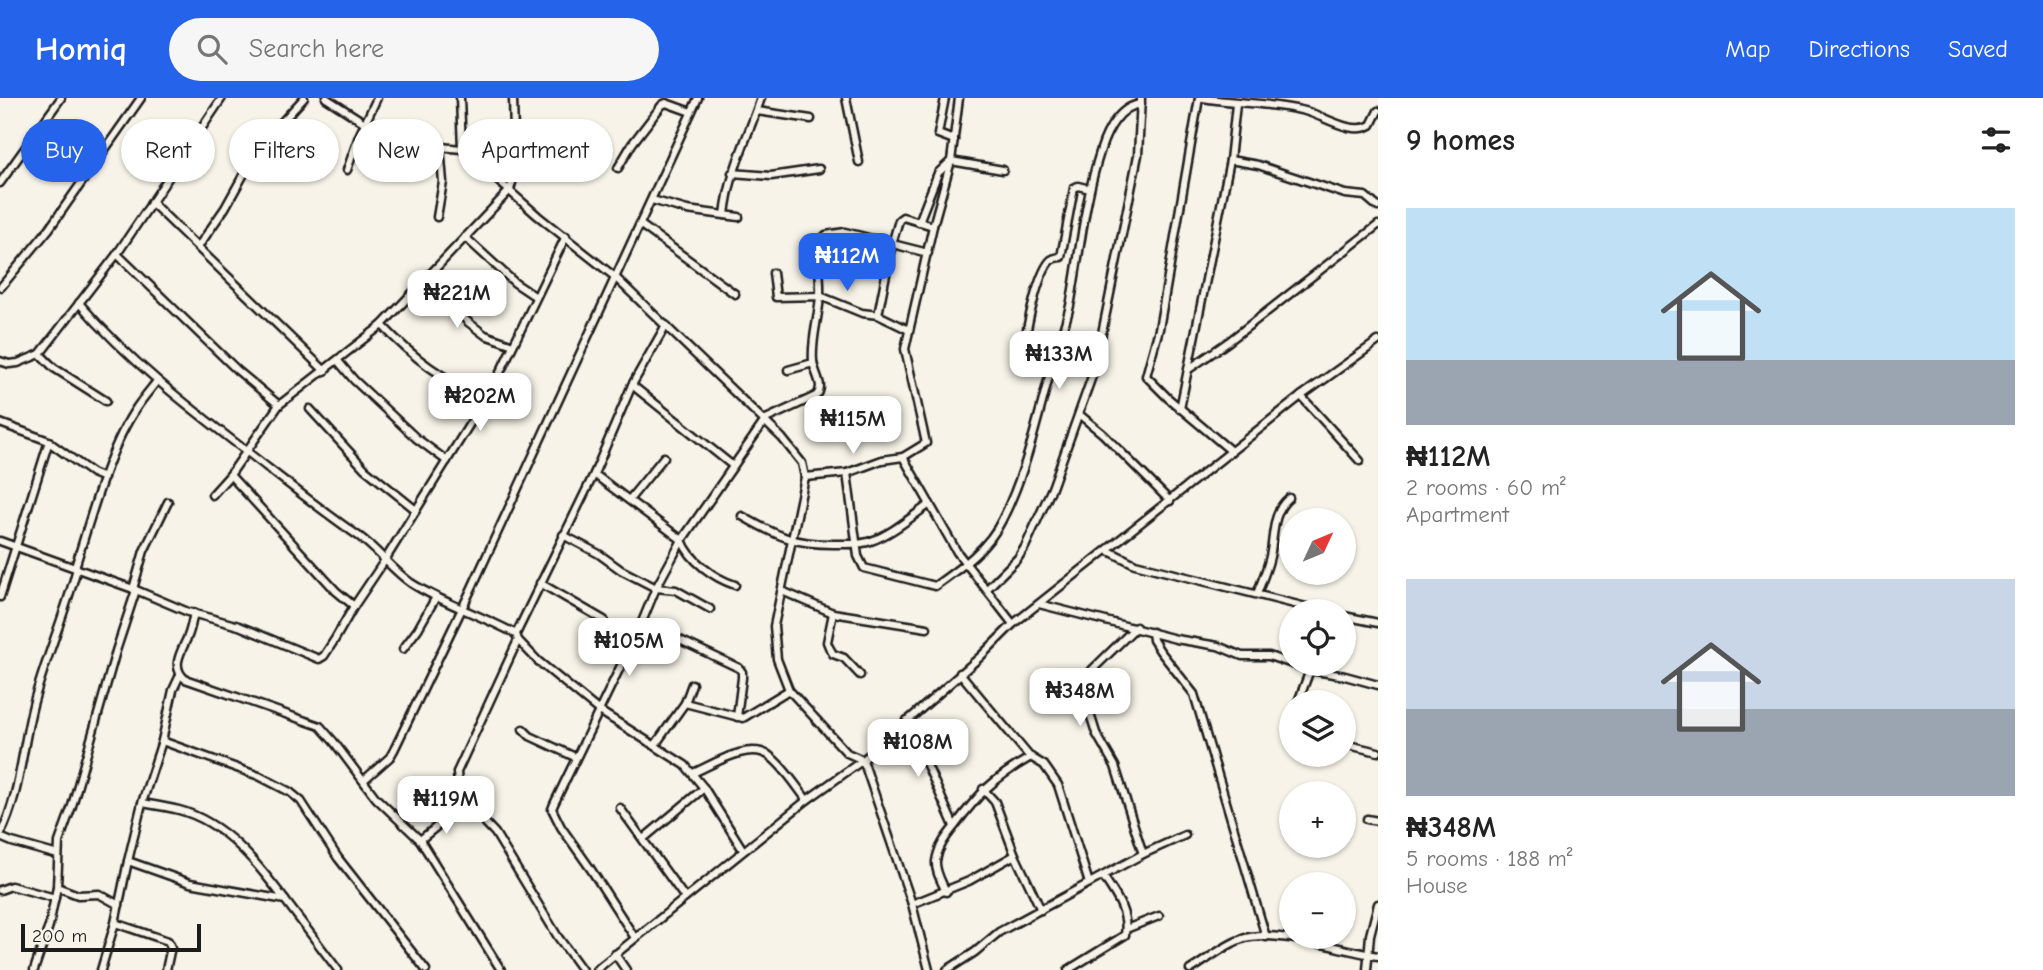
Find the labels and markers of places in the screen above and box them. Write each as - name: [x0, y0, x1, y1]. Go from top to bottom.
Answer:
- pin: ₦112M: [798, 234, 896, 293]
- pin: ₦221M: [408, 271, 506, 330]
- pin: ₦133M: [1010, 331, 1108, 391]
- pin: ₦202M: [431, 374, 529, 433]
- pin: ₦115M: [804, 396, 902, 456]
- pin: ₦105M: [580, 618, 678, 678]
- pin: ₦348M: [1031, 668, 1129, 728]
- pin: ₦108M: [869, 720, 967, 779]
- pin: ₦119M: [397, 776, 495, 836]

